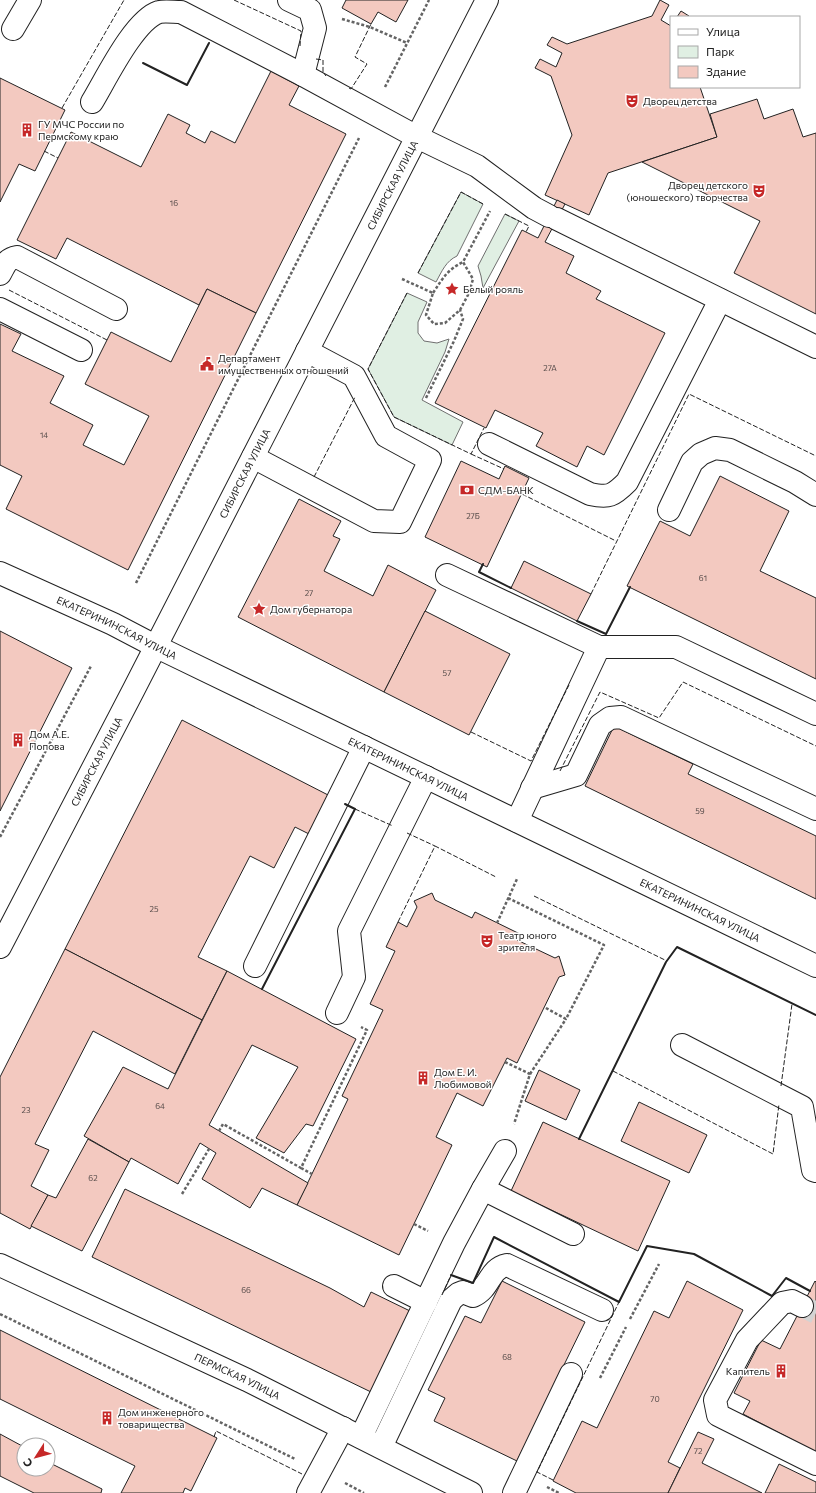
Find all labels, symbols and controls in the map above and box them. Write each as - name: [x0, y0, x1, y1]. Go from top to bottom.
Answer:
- legend: [670, 16, 800, 88]
- text: Улица: [706, 24, 740, 38]
- text: Парк: [706, 44, 735, 58]
- text: Здание: [706, 64, 746, 78]
- theatre icon: Дворец детства: [624, 93, 640, 109]
- place label: Дворец детства: [643, 95, 717, 107]
- place label: ГУ МЧС России по Пермскому краю: [38, 118, 124, 142]
- building icon: ГУ МЧС России по Пермскому краю: [19, 122, 35, 138]
- street label: СИБИРСКАЯ УЛИЦА: [364, 138, 420, 232]
- place label: Дворец детского (юношеского) творчества: [626, 179, 748, 203]
- theatre icon: Дворец детского (юношеского) творчества: [751, 183, 767, 199]
- house number: 16: [170, 198, 178, 208]
- place icon: Белый рояль: [444, 281, 460, 297]
- place label: Белый рояль: [463, 283, 523, 295]
- place label: Департамент имущественных отношений: [218, 352, 349, 376]
- public building icon: Департамент имущественных отношений: [199, 356, 215, 372]
- house number: 27А: [543, 363, 557, 373]
- street label: СИБИРСКАЯ УЛИЦА: [217, 426, 272, 520]
- house number: 14: [40, 430, 48, 440]
- bank icon: СДМ-БАНК: [459, 482, 475, 498]
- place label: СДМ-БАНК: [478, 484, 534, 496]
- house number: 27Б: [466, 511, 480, 521]
- house number: 61: [699, 573, 707, 583]
- house number: 27: [305, 588, 313, 598]
- street label: ЕКАТЕРИНИНСКАЯ УЛИЦА: [55, 593, 179, 662]
- place icon: Дом губернатора: [251, 601, 267, 617]
- place label: Дом губернатора: [270, 603, 352, 615]
- house number: 57: [443, 668, 451, 678]
- street label: СИБИРСКАЯ УЛИЦА: [68, 715, 125, 808]
- place label: Дом А.Е. Попова: [29, 728, 69, 752]
- building icon: Дом А.Е. Попова: [10, 732, 26, 748]
- street label: ЕКАТЕРИНИНСКАЯ УЛИЦА: [346, 735, 471, 803]
- house number: 59: [695, 806, 705, 816]
- street label: ЕКАТЕРИНИНСКАЯ УЛИЦА: [638, 876, 762, 944]
- house number: 25: [149, 904, 159, 914]
- place label: Театр юного зрителя: [498, 929, 557, 953]
- theatre icon: Театр юного зрителя: [479, 933, 495, 949]
- place label: Дом Е. И. Любимовой: [434, 1066, 492, 1090]
- building icon: Дом Е. И. Любимовой: [415, 1070, 431, 1086]
- house number: 64: [155, 1101, 165, 1111]
- house number: 23: [22, 1105, 31, 1115]
- house number: 62: [88, 1173, 98, 1183]
- house number: 66: [241, 1285, 251, 1295]
- street label: ПЕРМСКАЯ УЛИЦА: [193, 1350, 282, 1402]
- house number: 68: [502, 1352, 512, 1362]
- building icon: Капитель: [773, 1363, 789, 1379]
- place label: Капитель: [726, 1365, 770, 1377]
- house number: 70: [650, 1394, 660, 1404]
- place label: Дом инженерного товарищества: [118, 1406, 204, 1430]
- building icon: Дом инженерного товарищества: [99, 1410, 115, 1426]
- north arrow: [16, 1437, 56, 1477]
- house number: 72: [694, 1446, 703, 1456]
- text: С: [20, 1456, 35, 1470]

